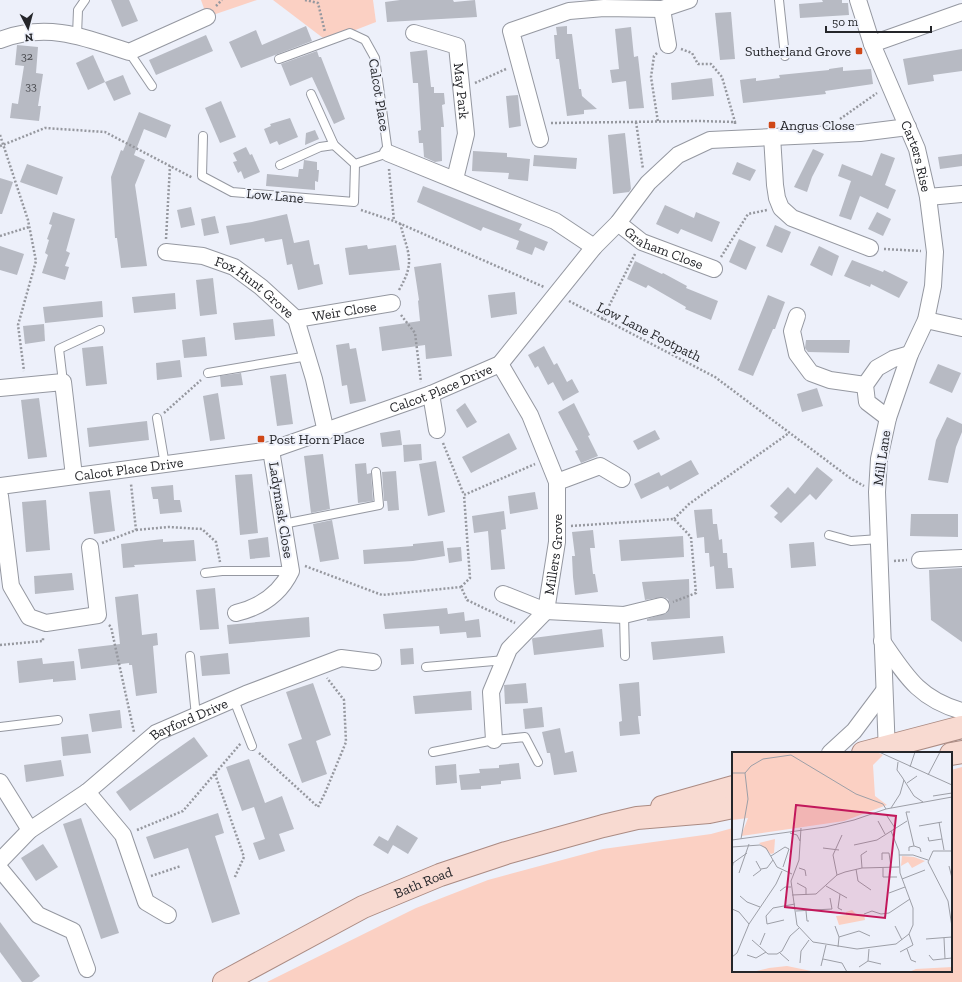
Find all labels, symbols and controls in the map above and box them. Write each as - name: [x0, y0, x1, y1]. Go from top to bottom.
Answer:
- north arrow: [8, 8, 48, 48]
- scale bar: [826, 8, 931, 34]
- text: 50 m: [832, 15, 859, 29]
- text: N: [24, 31, 34, 44]
- place label: Sutherland Grove: [745, 43, 851, 60]
- marker: Sutherland Grove: [854, 46, 864, 56]
- house number: 32: [21, 49, 33, 63]
- street label: Calcot Place: [365, 58, 393, 133]
- street label: May Park: [450, 62, 473, 121]
- house number: 33: [25, 79, 37, 93]
- place label: Angus Close: [780, 117, 855, 134]
- street label: Carters Rise: [897, 118, 935, 194]
- marker: Angus Close: [767, 120, 777, 130]
- street label: Low Lane: [246, 185, 305, 207]
- street label: Graham Close: [621, 223, 706, 273]
- street label: Fox Hunt Grove: [212, 252, 298, 322]
- street label: Weir Close: [311, 297, 378, 325]
- street label: Low Lane Footpath: [594, 298, 704, 366]
- street label: Calcot Place Drive: [387, 360, 495, 416]
- street label: Mill Lane: [870, 429, 894, 487]
- place label: Post Horn Place: [269, 431, 365, 448]
- marker: Post Horn Place: [256, 434, 266, 444]
- street label: Calcot Place Drive: [74, 453, 185, 485]
- street label: Ladymask Close: [265, 461, 297, 560]
- street label: Millers Grove: [540, 513, 566, 596]
- street label: Bayford Drive: [146, 694, 231, 743]
- inset map: [732, 752, 952, 972]
- street label: Bath Road: [391, 863, 455, 902]

